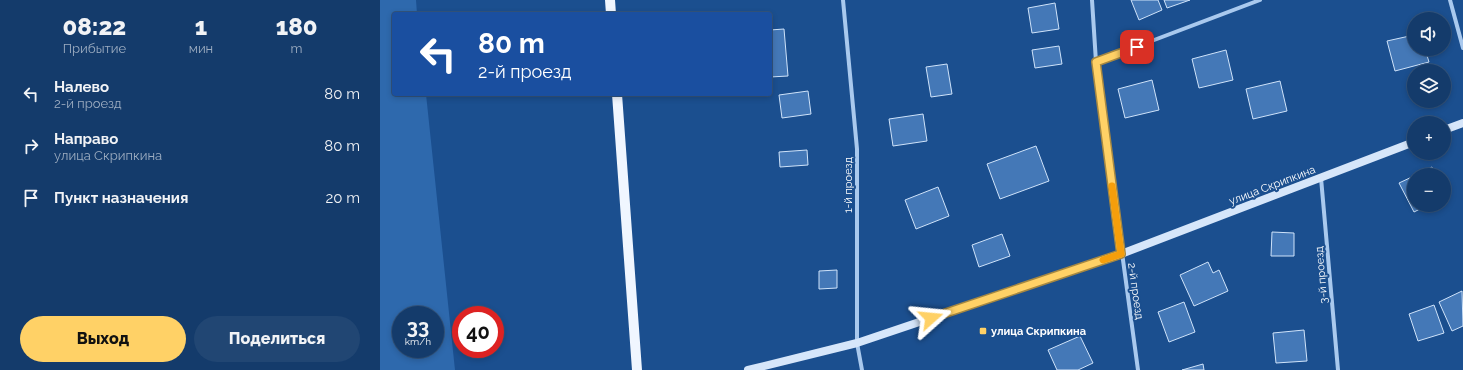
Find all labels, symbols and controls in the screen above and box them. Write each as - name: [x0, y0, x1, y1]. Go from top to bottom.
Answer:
- text: 08:22: [63, 12, 126, 41]
- text: 1: [195, 12, 207, 41]
- text: 180: [276, 12, 317, 41]
- map controls: [1407, 12, 1451, 212]
- button: sound: [1407, 12, 1451, 56]
- text: 80 m: [478, 27, 545, 60]
- icon: left: [412, 28, 464, 80]
- pin: [1120, 30, 1154, 64]
- icon: arrive: [1126, 36, 1148, 58]
- text: Прибытие: [63, 41, 126, 56]
- text: мин: [189, 41, 213, 56]
- text: m: [291, 41, 303, 56]
- text: 2-й проезд: [478, 61, 572, 82]
- button: layers: [1407, 64, 1451, 108]
- text: Налево: [54, 78, 109, 96]
- icon: left: [20, 83, 42, 105]
- text: 80 m: [324, 85, 360, 103]
- text: 2-й проезд: [54, 96, 122, 111]
- button: +: [1407, 116, 1451, 160]
- text: Направо: [54, 130, 118, 148]
- icon: right: [20, 135, 42, 157]
- text: 80 m: [324, 137, 360, 155]
- text: улица Скрипкина: [54, 148, 162, 163]
- street label: 1-й проезд: [842, 156, 855, 213]
- street label: улица Скрипкина: [1227, 163, 1317, 208]
- button: −: [1407, 168, 1451, 212]
- icon: arrive: [20, 187, 42, 209]
- text: Пункт назначения: [54, 189, 188, 207]
- text: 20 m: [325, 189, 360, 207]
- street label: 3-й проезд: [1312, 245, 1330, 304]
- street label: 2-й проезд: [1125, 262, 1146, 321]
- position arrow: [910, 297, 952, 339]
- speed limit sign: 40: [452, 306, 504, 358]
- text: 33: [407, 315, 429, 339]
- button: Выход: [20, 316, 186, 362]
- button: Поделиться: [194, 316, 360, 362]
- place label: улица Скрипкина: [991, 325, 1086, 338]
- marker: улица Скрипкина: [978, 326, 988, 336]
- text: km/h: [405, 336, 431, 347]

